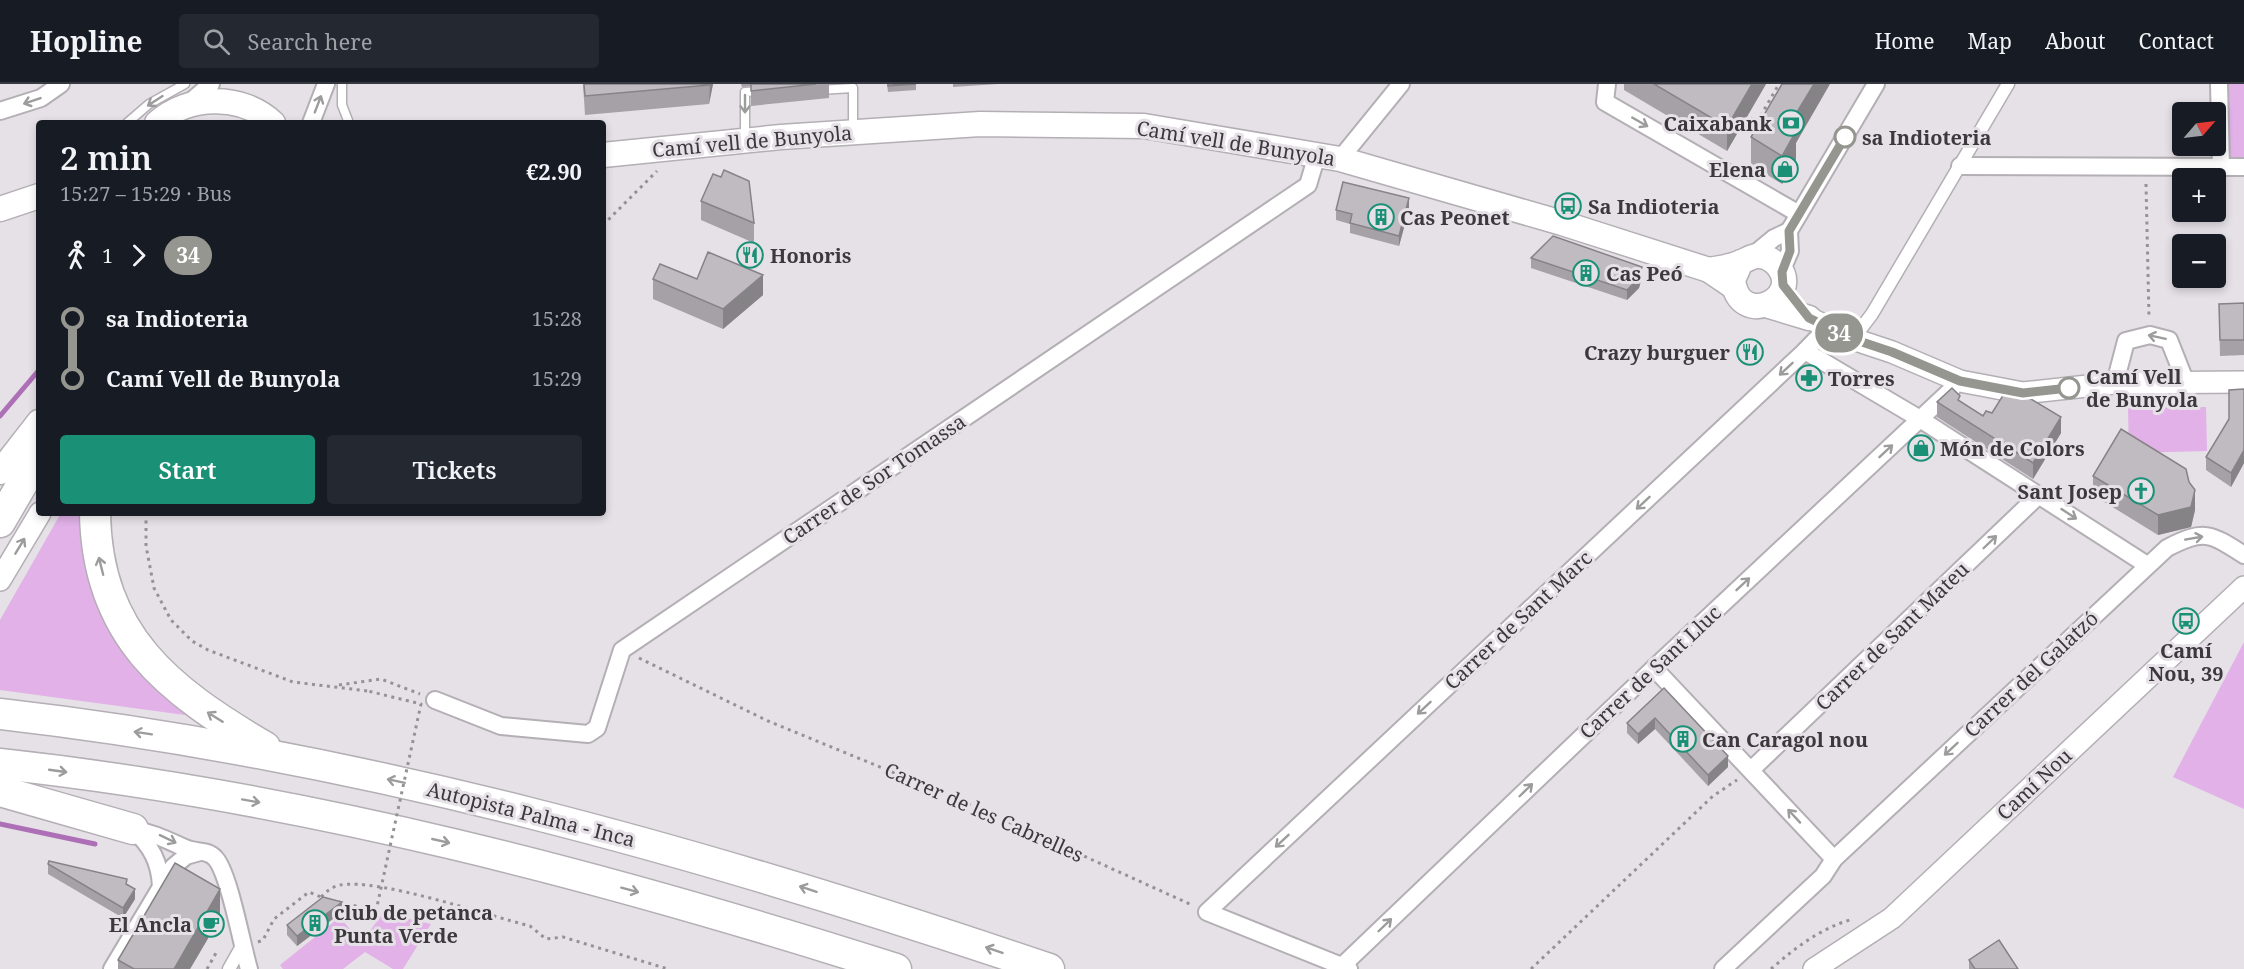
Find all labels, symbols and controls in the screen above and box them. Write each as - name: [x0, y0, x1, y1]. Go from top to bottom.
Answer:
- search box: [179, 14, 599, 68]
- text: Hopline: [30, 22, 143, 60]
- icon: search: [200, 25, 233, 58]
- text: Search here: [248, 26, 372, 56]
- text: Home: [1875, 27, 1935, 55]
- text: Map: [1968, 27, 2012, 55]
- text: About: [2045, 27, 2106, 55]
- text: Contact: [2139, 27, 2214, 55]
- one-way arrow: [739, 93, 751, 113]
- one-way arrow: [147, 95, 163, 107]
- one-way arrow: [314, 95, 325, 113]
- one-way arrow: [23, 96, 42, 107]
- north arrow: [2172, 102, 2226, 156]
- map controls: [2172, 102, 2226, 288]
- bank icon: Caixabank: [1776, 108, 1806, 138]
- place label: Caixabank: [1664, 110, 1772, 137]
- street label: Camí vell de Bunyola: [1135, 114, 1337, 172]
- one-way arrow: [1631, 116, 1648, 128]
- street label: Camí vell de Bunyola: [651, 119, 853, 163]
- place label: sa Indioteria: [1862, 124, 1992, 151]
- marker: sa Indioteria: [1834, 126, 1856, 148]
- text: 2 min: [60, 135, 152, 180]
- shop icon: Elena: [1770, 154, 1800, 184]
- text: €2.90: [526, 156, 582, 186]
- place label: Elena: [1709, 156, 1766, 183]
- button: +: [2172, 168, 2226, 222]
- text: 15:27 – 15:29 · Bus: [60, 180, 231, 207]
- bus stop icon: Sa Indioteria: [1553, 191, 1583, 221]
- place label: Sa Indioteria: [1588, 193, 1719, 220]
- building icon: Cas Peonet: [1366, 202, 1396, 232]
- place label: Cas Peonet: [1400, 204, 1510, 231]
- button: −: [2172, 234, 2226, 288]
- icon: walk: [60, 239, 93, 272]
- icon: forward: [122, 239, 155, 272]
- restaurant icon: Honoris: [735, 240, 765, 270]
- text: 34: [176, 241, 200, 269]
- text: 1: [102, 242, 113, 269]
- place label: Honoris: [770, 242, 851, 269]
- building icon: Cas Peó: [1571, 258, 1601, 288]
- place label: Cas Peó: [1606, 260, 1683, 287]
- text: sa Indioteria: [106, 303, 248, 333]
- text: 15:28: [532, 305, 582, 332]
- line badge: 34: [1812, 314, 1866, 352]
- text: 34: [1827, 319, 1851, 347]
- one-way arrow: [2148, 331, 2167, 342]
- restaurant icon: Crazy burguer: [1735, 337, 1765, 367]
- place label: Crazy burguer: [1584, 339, 1731, 366]
- one-way arrow: [1778, 362, 1793, 376]
- text: Camí Vell de Bunyola: [106, 363, 340, 393]
- pharmacy icon: Torres: [1794, 363, 1824, 393]
- place label: Camí Vell de Bunyola: [2086, 363, 2198, 413]
- text: 15:29: [532, 365, 582, 392]
- place label: Torres: [1828, 365, 1895, 392]
- marker: Camí Vell de Bunyola: [2058, 377, 2080, 399]
- street label: Carrer de Sor Tomassa: [777, 408, 971, 550]
- shop icon: Món de Colors: [1906, 433, 1936, 463]
- button: Start: [60, 435, 315, 504]
- button: Tickets: [327, 435, 582, 504]
- place label: Món de Colors: [1940, 435, 2085, 462]
- one-way arrow: [1878, 444, 1893, 458]
- church icon: Sant Josep: [2126, 476, 2156, 506]
- place label: Sant Josep: [2018, 478, 2122, 505]
- one-way arrow: [1636, 495, 1651, 510]
- one-way arrow: [2060, 509, 2077, 521]
- one-way arrow: [2184, 532, 2203, 543]
- one-way arrow: [1983, 534, 1998, 549]
- one-way arrow: [14, 538, 26, 555]
- street label: Carrer de Sant Marc: [1438, 544, 1598, 695]
- street label: Carrer de Sant Mateu: [1809, 555, 1975, 716]
- one-way arrow: [94, 556, 106, 575]
- one-way arrow: [1736, 577, 1751, 591]
- street label: Carrer de Sant Lluc: [1573, 599, 1727, 745]
- street label: Carrer del Galatzó: [1958, 605, 2104, 743]
- bus stop icon: Camí Nou, 39: [2171, 606, 2201, 636]
- place label: Camí Nou, 39: [2148, 637, 2224, 687]
- one-way arrow: [1417, 701, 1432, 715]
- one-way arrow: [207, 711, 224, 723]
- building icon: Can Caragol nou: [1668, 724, 1698, 754]
- place label: Can Caragol nou: [1702, 726, 1868, 753]
- one-way arrow: [134, 728, 153, 739]
- one-way arrow: [1944, 742, 1959, 756]
- street label: Camí Nou: [1991, 742, 2078, 826]
- street label: Carrer de les Cabrelles: [880, 756, 1088, 868]
- one-way arrow: [48, 765, 67, 776]
- one-way arrow: [387, 775, 407, 786]
- street label: Autopista Palma - Inca: [424, 775, 638, 853]
- one-way arrow: [1518, 783, 1533, 798]
- one-way arrow: [240, 796, 260, 807]
- one-way arrow: [1787, 809, 1801, 824]
- one-way arrow: [158, 833, 176, 845]
- one-way arrow: [1275, 834, 1290, 848]
- one-way arrow: [432, 836, 451, 848]
- one-way arrow: [799, 883, 818, 894]
- one-way arrow: [620, 884, 639, 896]
- place label: club de petanca Punta Verde: [334, 899, 493, 949]
- building icon: club de petanca Punta Verde: [300, 908, 330, 938]
- cafe icon: El Ancla: [196, 909, 226, 939]
- place label: El Ancla: [109, 911, 192, 938]
- one-way arrow: [1377, 918, 1392, 932]
- one-way arrow: [985, 944, 1004, 955]

